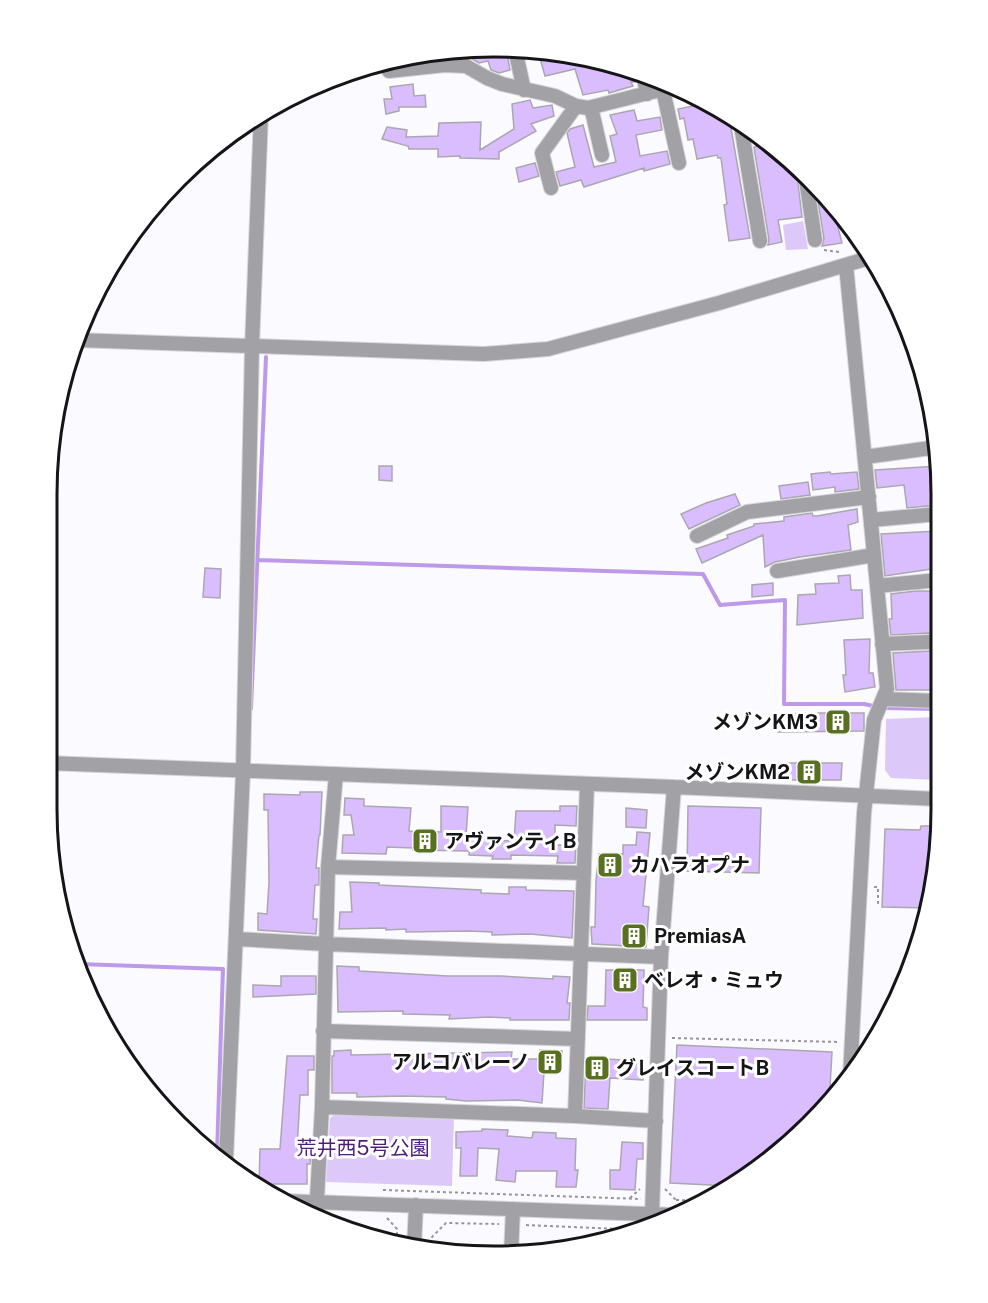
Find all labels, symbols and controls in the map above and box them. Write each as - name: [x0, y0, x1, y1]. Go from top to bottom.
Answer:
- building icon: メゾンKM3: [823, 707, 853, 737]
- place label: メゾンKM3: [712, 710, 818, 734]
- building icon: メゾンKM2: [794, 757, 824, 787]
- place label: メゾンKM2: [685, 760, 790, 784]
- building icon: アヴァンティB: [410, 826, 440, 856]
- place label: アヴァンティB: [444, 829, 577, 853]
- building icon: カハラオプナ: [595, 850, 625, 880]
- place label: カハラオプナ: [630, 853, 750, 877]
- building icon: PremiasA: [619, 921, 649, 951]
- place label: PremiasA: [654, 924, 746, 948]
- building icon: ベレオ・ミュウ: [610, 965, 640, 995]
- place label: ベレオ・ミュウ: [644, 968, 784, 992]
- building icon: アルコバレーノ: [535, 1047, 565, 1077]
- place label: アルコバレーノ: [392, 1050, 530, 1074]
- building icon: グレイスコートB: [582, 1053, 612, 1083]
- place label: グレイスコートB: [616, 1056, 769, 1080]
- park label: 荒井西5号公園: [297, 1136, 429, 1160]

